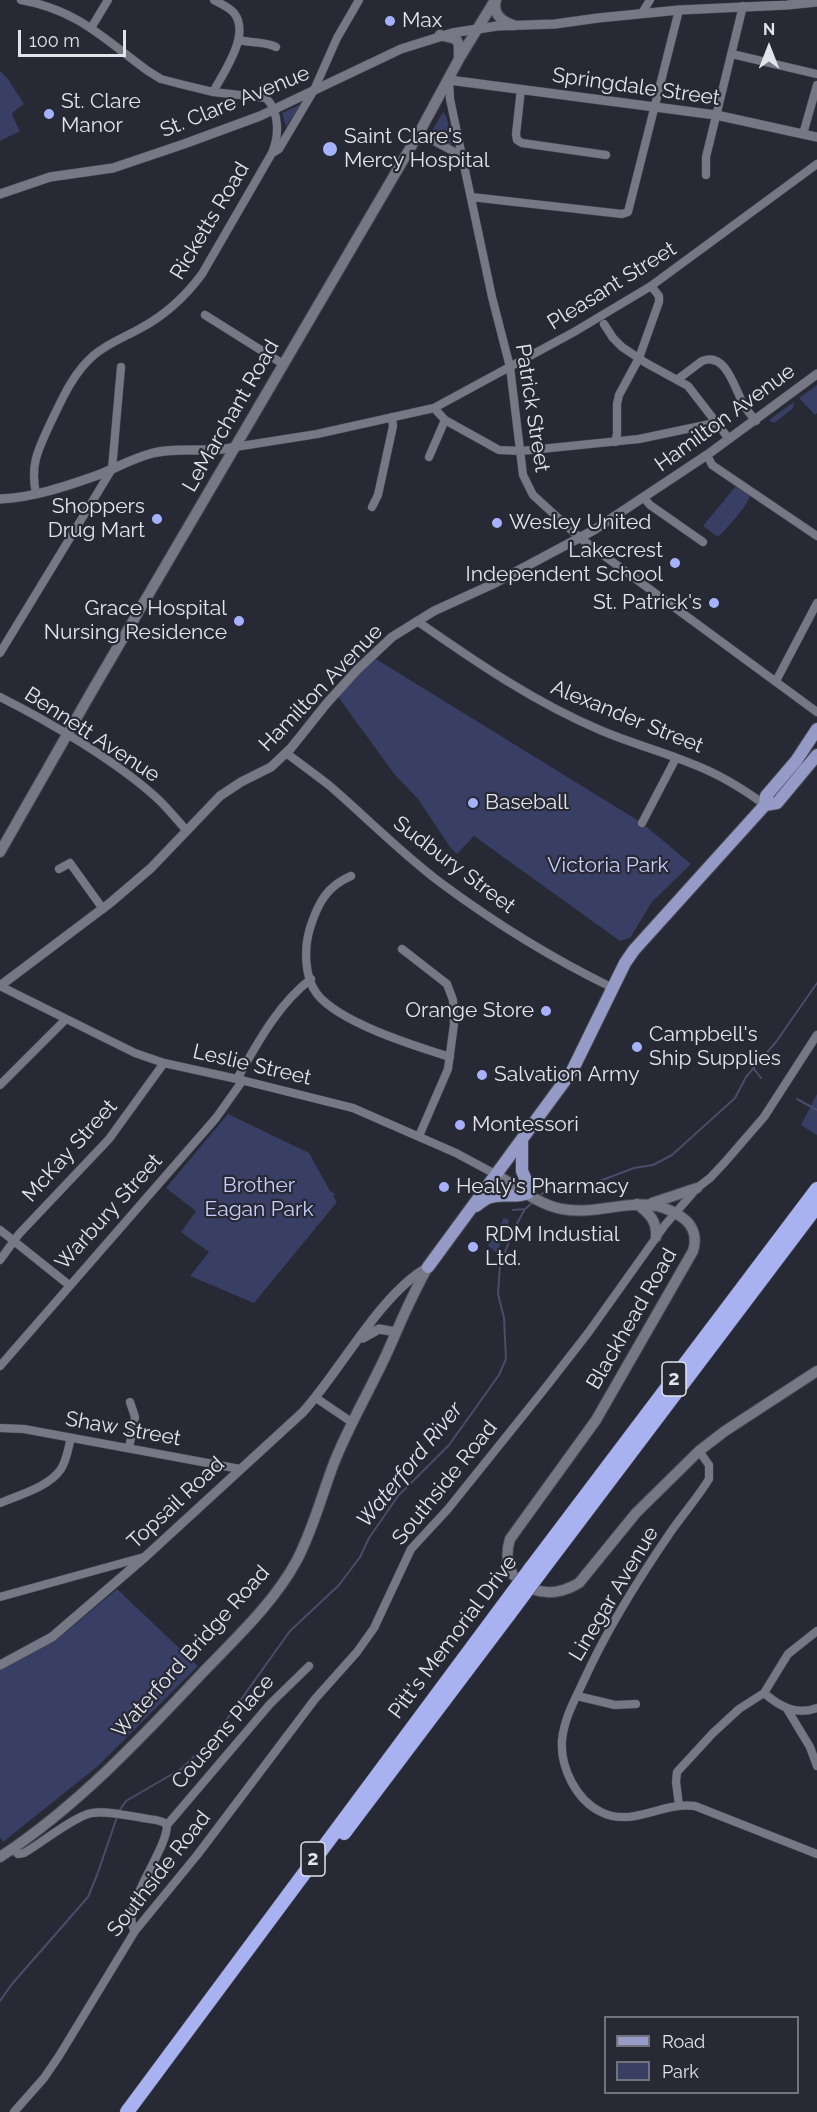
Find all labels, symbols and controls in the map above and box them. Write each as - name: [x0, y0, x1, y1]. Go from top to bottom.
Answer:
- place label: Max: [402, 8, 442, 34]
- marker: Max: [383, 14, 397, 28]
- scale bar: [21, 18, 129, 56]
- north arrow: [739, 18, 799, 78]
- text: N: [763, 20, 775, 39]
- text: 100 m: [29, 30, 80, 51]
- street label: St. Clare Avenue: [157, 61, 313, 143]
- street label: Springdale Street: [551, 63, 721, 111]
- place label: St. Clare Manor: [61, 89, 141, 139]
- marker: St. Clare Manor: [42, 107, 56, 121]
- place label: Saint Clare's Mercy Hospital: [344, 124, 489, 174]
- marker: Saint Clare's Mercy Hospital: [321, 140, 339, 158]
- street label: Ricketts Road: [165, 158, 255, 284]
- street label: Pleasant Street: [543, 236, 681, 336]
- street label: LeMarchant Road: [177, 336, 285, 496]
- street label: Patrick Street: [509, 342, 555, 474]
- street label: Hamilton Avenue: [650, 359, 800, 477]
- place label: Shoppers Drug Mart: [48, 494, 145, 544]
- place label: Wesley United: [509, 510, 651, 536]
- marker: Shoppers Drug Mart: [150, 512, 164, 526]
- marker: Wesley United: [490, 516, 504, 530]
- place label: Lakecrest Independent School: [465, 538, 663, 588]
- marker: Lakecrest Independent School: [668, 556, 682, 570]
- place label: St. Patrick's: [593, 590, 702, 616]
- place label: Grace Hospital Nursing Residence: [44, 596, 227, 646]
- marker: St. Patrick's: [707, 596, 721, 610]
- marker: Grace Hospital Nursing Residence: [232, 614, 246, 628]
- street label: Hamilton Avenue: [254, 619, 388, 757]
- street label: Alexander Street: [547, 675, 707, 759]
- street label: Bennett Avenue: [20, 682, 164, 788]
- place label: Baseball: [485, 790, 569, 816]
- marker: Baseball: [466, 796, 480, 810]
- street label: Sudbury Street: [388, 811, 520, 919]
- park label: Victoria Park: [547, 853, 669, 879]
- place label: Orange Store: [405, 998, 534, 1024]
- marker: Orange Store: [539, 1004, 553, 1018]
- place label: Campbell's Ship Supplies: [649, 1022, 781, 1072]
- street label: Leslie Street: [190, 1039, 314, 1091]
- marker: Campbell's Ship Supplies: [630, 1040, 644, 1054]
- place label: Salvation Army: [494, 1062, 640, 1088]
- marker: Salvation Army: [475, 1068, 489, 1082]
- street label: McKay Street: [17, 1095, 123, 1207]
- place label: Montessori: [472, 1112, 579, 1138]
- marker: Montessori: [453, 1118, 467, 1132]
- street label: Warbury Street: [50, 1149, 168, 1275]
- park label: Brother Eagan Park: [204, 1173, 314, 1223]
- place label: Healy's Pharmacy: [456, 1174, 629, 1200]
- marker: Healy's Pharmacy: [437, 1180, 451, 1194]
- place label: RDM Industial Ltd.: [485, 1222, 619, 1272]
- marker: RDM Industial Ltd.: [466, 1240, 480, 1254]
- street label: Blackhead Road: [581, 1244, 683, 1394]
- road number: 2: [662, 1362, 686, 1396]
- water label: Waterford River: [351, 1397, 469, 1533]
- street label: Shaw Street: [63, 1406, 183, 1452]
- street label: Southside Road: [387, 1416, 503, 1550]
- street label: Topsail Road: [122, 1452, 230, 1554]
- street label: Linegar Avenue: [564, 1522, 664, 1666]
- street label: Pitt's Memorial Drive: [383, 1550, 523, 1724]
- street label: Waterford Bridge Road: [107, 1561, 275, 1743]
- street label: Cousens Place: [166, 1670, 280, 1794]
- street label: Southside Road: [102, 1806, 216, 1942]
- road number: 2: [301, 1842, 325, 1876]
- legend: [604, 2016, 799, 2094]
- text: Road: [662, 2031, 705, 2052]
- text: Park: [662, 2061, 699, 2082]

